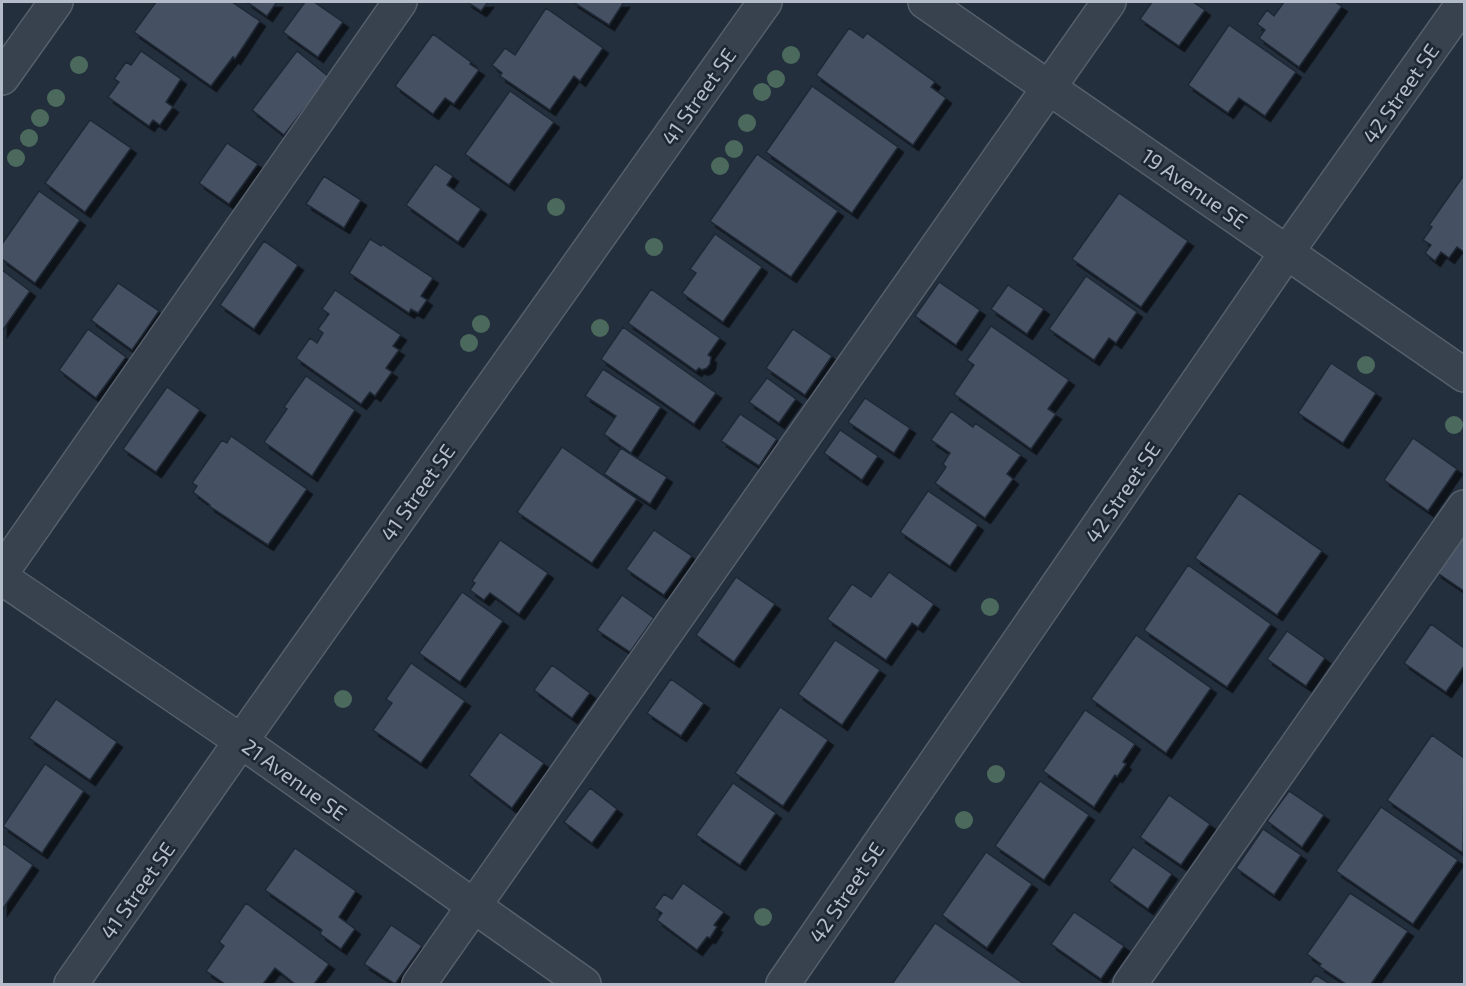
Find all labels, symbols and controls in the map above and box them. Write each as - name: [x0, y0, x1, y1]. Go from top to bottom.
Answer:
- street label: 42 Street SE: [1356, 38, 1444, 148]
- street label: 41 Street SE: [655, 43, 741, 149]
- street label: 19 Avenue SE: [1137, 142, 1253, 234]
- street label: 42 Street SE: [1079, 437, 1165, 547]
- street label: 41 Street SE: [374, 439, 460, 545]
- street label: 21 Avenue SE: [238, 733, 352, 825]
- street label: 41 Street SE: [94, 837, 180, 943]
- street label: 42 Street SE: [803, 837, 889, 947]

